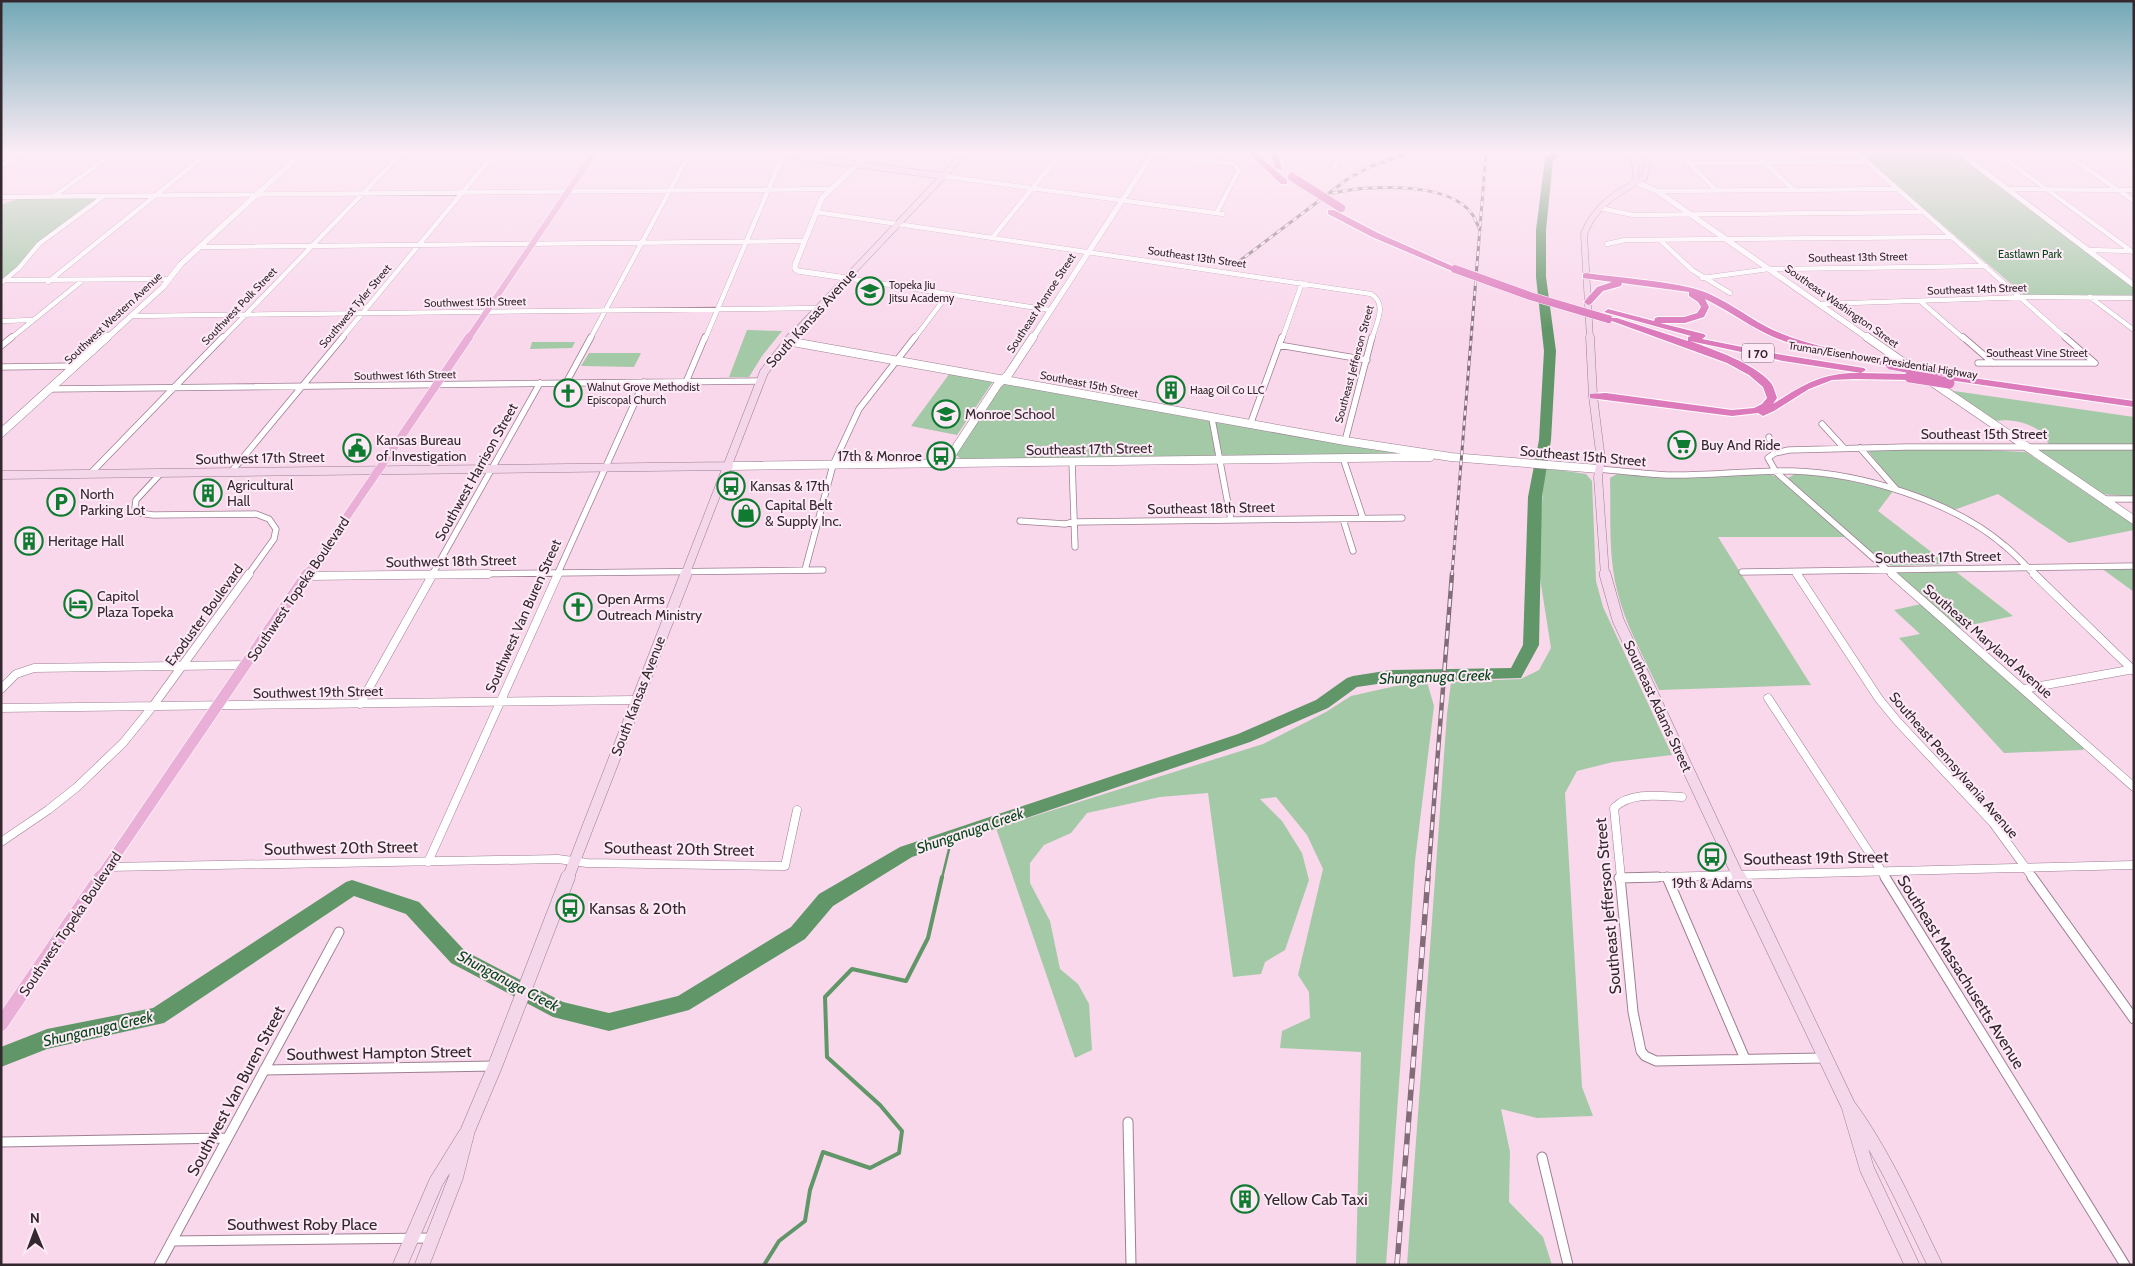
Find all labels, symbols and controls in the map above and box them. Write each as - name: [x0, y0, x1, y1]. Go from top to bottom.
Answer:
- street label: Southeast 13th Street: [1147, 243, 1248, 271]
- park label: Eastlawn Park: [1998, 247, 2062, 261]
- street label: Southeast 13th Street: [1808, 249, 1908, 265]
- street label: Southeast Monroe Street: [1003, 250, 1079, 356]
- street label: Southwest Tyler Street: [316, 261, 394, 351]
- street label: Southeast Washington Street: [1782, 261, 1902, 351]
- street label: Southwest Polk Street: [198, 264, 280, 348]
- street label: South Kansas Avenue: [762, 265, 860, 371]
- street label: Southwest Western Avenue: [61, 269, 165, 367]
- school or university icon: Topeka Jiu Jitsu Academy: [855, 276, 885, 306]
- place label: Topeka Jiu Jitsu Academy: [888, 278, 955, 305]
- street label: Southeast 14th Street: [1927, 280, 2027, 298]
- street label: Southwest 15th Street: [424, 294, 526, 310]
- street label: Southeast Jefferson Street: [1331, 303, 1377, 425]
- street label: Truman/Eisenhower Presidential Highway: [1787, 338, 1979, 382]
- road number: I 70: [1742, 343, 1774, 362]
- street label: Southeast Vine Street: [1986, 346, 2088, 360]
- street label: Southwest 16th Street: [354, 367, 457, 383]
- street label: Southeast 15th Street: [1039, 368, 1139, 400]
- building icon: Haag Oil Co LLC: [1156, 375, 1186, 405]
- church icon: Walnut Grove Methodist Episcopal Church: [553, 378, 583, 408]
- place label: Walnut Grove Methodist Episcopal Church: [587, 380, 700, 407]
- place label: Haag Oil Co LLC: [1190, 383, 1265, 397]
- school or university icon: Monroe School: [931, 399, 961, 429]
- street label: Southwest Harrison Street: [431, 400, 522, 544]
- place label: Monroe School: [965, 405, 1056, 423]
- street label: Southeast 15th Street: [1921, 425, 2048, 443]
- supermarket icon: Buy And Ride: [1667, 430, 1697, 460]
- place label: Kansas Bureau of Investigation: [376, 431, 467, 465]
- public building icon: Kansas Bureau of Investigation: [342, 433, 372, 463]
- place label: Buy And Ride: [1701, 436, 1780, 454]
- street label: Southeast 17th Street: [1026, 439, 1152, 459]
- bus stop icon: 17th & Monroe: [926, 441, 956, 471]
- street label: Southeast 15th Street: [1519, 442, 1647, 471]
- place label: 17th & Monroe: [837, 447, 922, 465]
- street label: Southwest 17th Street: [195, 448, 325, 468]
- bus stop icon: Kansas & 17th: [716, 471, 746, 501]
- place label: Agricultural Hall: [227, 476, 294, 510]
- place label: Kansas & 17th: [750, 477, 830, 495]
- building icon: Agricultural Hall: [193, 478, 223, 508]
- place label: North Parking Lot: [80, 485, 146, 519]
- parking icon: North Parking Lot: [46, 487, 76, 517]
- place label: Capital Belt & Supply Inc.: [765, 496, 842, 530]
- shop icon: Capital Belt & Supply Inc.: [731, 498, 761, 528]
- street label: Southeast 18th Street: [1147, 498, 1275, 518]
- street label: Southwest Topeka Boulevard: [243, 513, 353, 665]
- building icon: Heritage Hall: [14, 526, 44, 556]
- place label: Heritage Hall: [48, 532, 125, 550]
- street label: Southwest Van Buren Street: [481, 536, 565, 695]
- street label: Southeast 17th Street: [1875, 547, 2001, 567]
- street label: Southwest 18th Street: [385, 551, 517, 571]
- street label: Exoduster Boulevard: [161, 561, 247, 669]
- street label: Southeast Maryland Avenue: [1920, 580, 2056, 702]
- place label: Capitol Plaza Topeka: [97, 587, 174, 621]
- hotel icon: Capitol Plaza Topeka: [63, 589, 93, 619]
- place label: Open Arms Outreach Ministry: [597, 590, 702, 624]
- church icon: Open Arms Outreach Ministry: [563, 592, 593, 622]
- street label: South Kansas Avenue: [607, 633, 669, 759]
- street label: Southeast Adams Street: [1620, 637, 1697, 775]
- water label: Shunganuga Creek: [1379, 666, 1492, 688]
- street label: Southwest 19th Street: [253, 682, 384, 702]
- street label: Southeast Pennsylvania Avenue: [1885, 688, 2023, 842]
- water label: Shunganuga Creek: [914, 804, 1026, 858]
- street label: Southeast Jefferson Street: [1591, 816, 1625, 995]
- street label: Southwest 20th Street: [264, 837, 419, 859]
- street label: Southeast 20th Street: [604, 838, 755, 860]
- bus stop icon: 19th & Adams: [1697, 842, 1727, 872]
- street label: Southeast 19th Street: [1743, 847, 1889, 869]
- street label: Southwest Topeka Boulevard: [15, 848, 125, 1000]
- street label: Southeast Massachusetts Avenue: [1893, 872, 2029, 1072]
- place label: 19th & Adams: [1672, 874, 1753, 892]
- bus stop icon: Kansas & 20th: [555, 893, 585, 923]
- place label: Kansas & 20th: [589, 899, 686, 918]
- water label: Shunganuga Creek: [454, 947, 562, 1016]
- street label: Southwest Van Buren Street: [183, 1002, 289, 1179]
- water label: Shunganuga Creek: [41, 1007, 155, 1050]
- street label: Southwest Hampton Street: [286, 1042, 472, 1064]
- building icon: Yellow Cab Taxi: [1230, 1184, 1260, 1214]
- place label: Yellow Cab Taxi: [1263, 1190, 1368, 1209]
- north arrow: [10, 1206, 60, 1256]
- text: N: [30, 1209, 40, 1227]
- street label: Southwest Roby Place: [227, 1215, 377, 1234]

